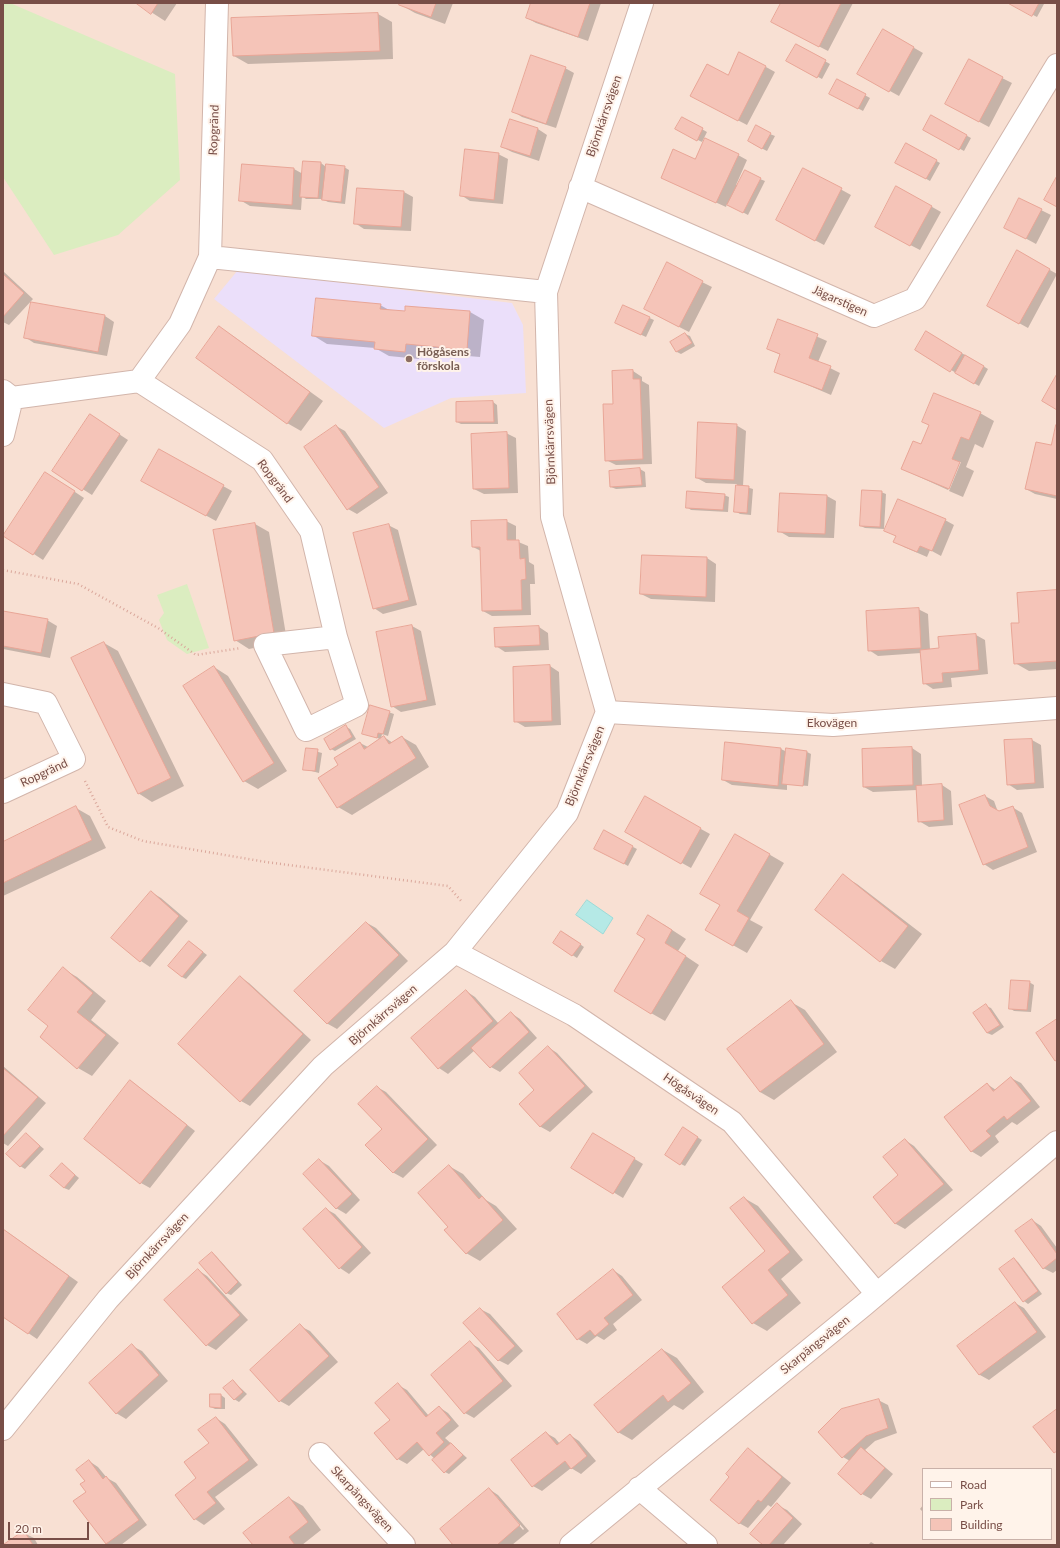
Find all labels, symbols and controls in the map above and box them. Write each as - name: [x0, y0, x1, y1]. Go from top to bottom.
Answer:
- street label: Björnkärrsvägen: [583, 73, 625, 159]
- street label: Ropgränd: [206, 104, 222, 156]
- street label: Jägarstigen: [810, 282, 870, 320]
- place label: Högåsens förskola: [417, 345, 469, 373]
- marker: Högåsens förskola: [404, 354, 414, 364]
- street label: Björnkärrsvägen: [541, 399, 559, 485]
- street label: Ropgränd: [254, 456, 296, 506]
- street label: Ekovägen: [807, 716, 857, 730]
- street label: Björnkärrsvägen: [562, 724, 608, 808]
- street label: Ropgränd: [18, 756, 70, 790]
- street label: Björnkärrsvägen: [346, 982, 420, 1048]
- street label: Högåsvägen: [660, 1070, 722, 1118]
- street label: Björnkärrsvägen: [123, 1210, 191, 1282]
- street label: Skarpängsvägen: [778, 1313, 852, 1377]
- street label: Skarpängsvägen: [328, 1463, 396, 1535]
- legend: [922, 1468, 1052, 1540]
- text: Road: [960, 1477, 987, 1492]
- text: Park: [960, 1497, 983, 1512]
- scale bar: [10, 1514, 91, 1540]
- text: Building: [960, 1517, 1003, 1532]
- text: 20 m: [15, 1521, 42, 1536]

